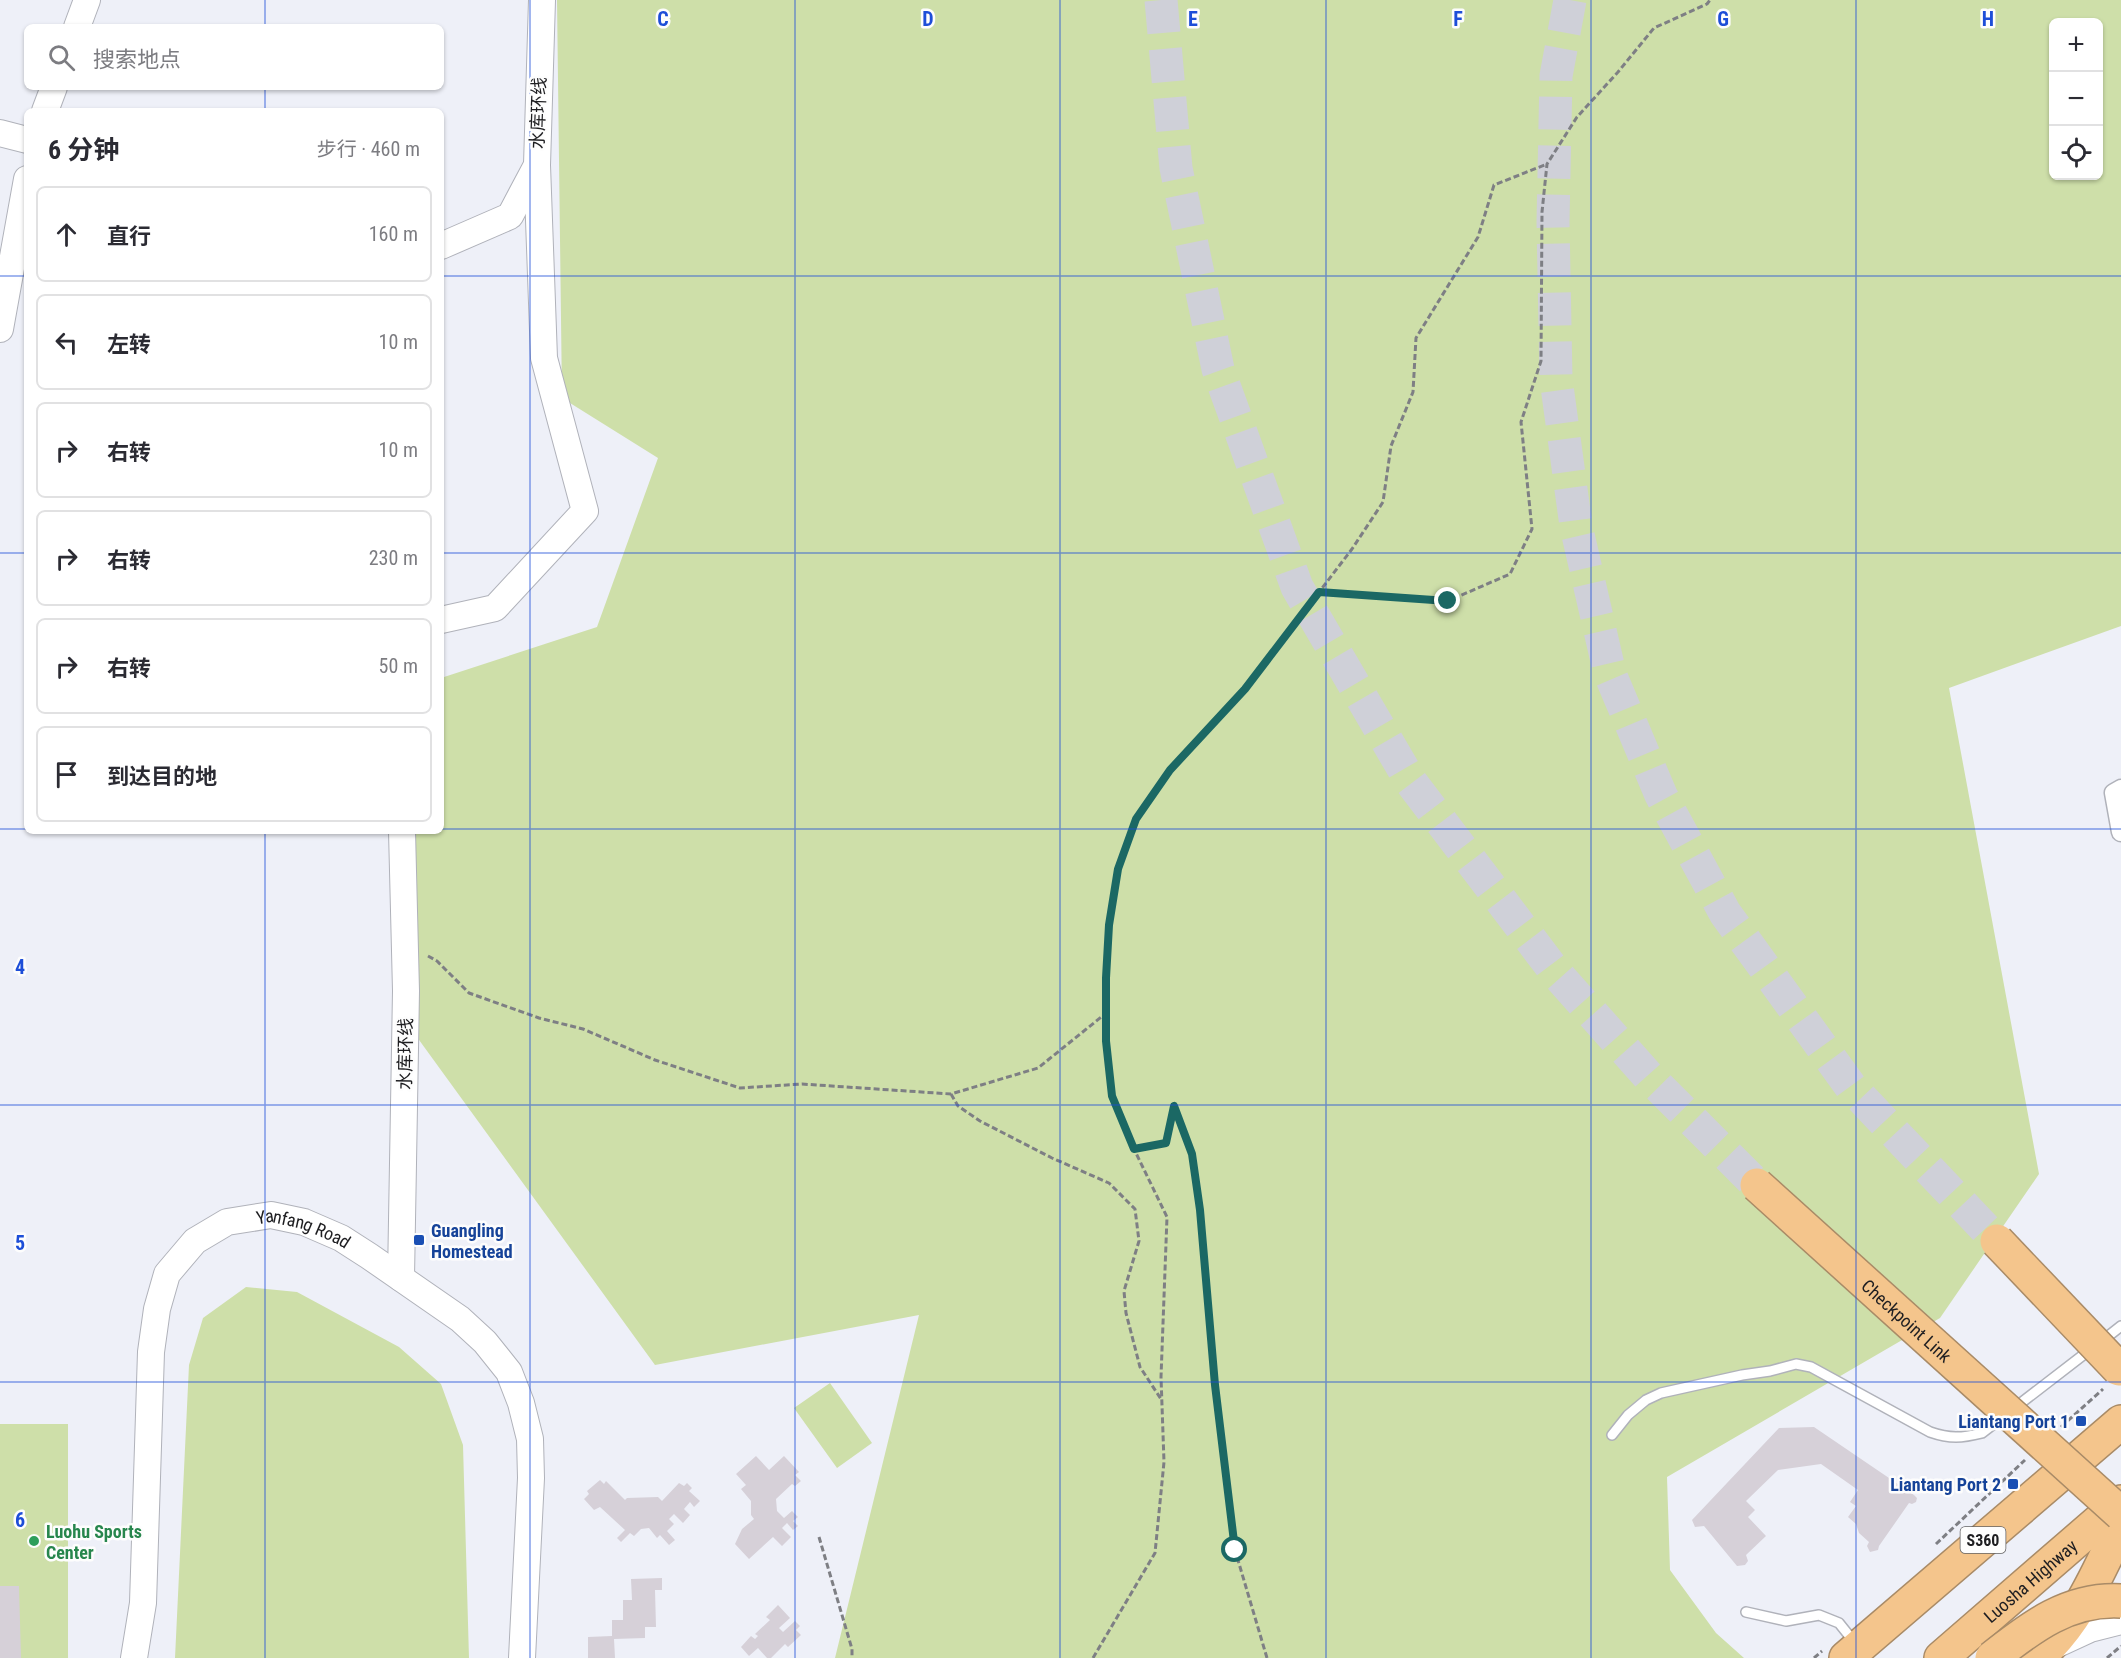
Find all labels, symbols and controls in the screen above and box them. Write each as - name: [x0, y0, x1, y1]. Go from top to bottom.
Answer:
- text: C: [657, 7, 669, 31]
- text: D: [922, 7, 934, 31]
- text: E: [1188, 7, 1198, 31]
- text: F: [1453, 7, 1463, 31]
- text: G: [1717, 7, 1729, 31]
- text: H: [1982, 7, 1994, 31]
- map controls: [2049, 18, 2103, 180]
- button: +: [2049, 18, 2103, 72]
- search box: [24, 24, 444, 90]
- icon: search: [45, 41, 78, 74]
- text: 搜索地点: [93, 47, 181, 72]
- button: −: [2049, 72, 2103, 126]
- street label: 水库环线: [526, 77, 550, 149]
- button: locate: [2049, 126, 2103, 180]
- text: 6 分钟: [48, 135, 119, 165]
- text: 步行 · 460 m: [317, 137, 420, 161]
- icon: ahead: [50, 218, 83, 251]
- text: 160 m: [369, 222, 418, 246]
- text: 直行: [107, 224, 151, 249]
- icon: left: [50, 326, 83, 359]
- text: 10 m: [379, 330, 418, 354]
- text: 左转: [107, 332, 151, 357]
- icon: right: [50, 434, 83, 467]
- text: 10 m: [379, 438, 418, 462]
- text: 右转: [107, 440, 151, 465]
- icon: right: [50, 542, 83, 575]
- text: 230 m: [369, 546, 418, 570]
- text: 右转: [107, 548, 151, 573]
- route end: [1434, 587, 1460, 613]
- icon: right: [50, 650, 83, 683]
- text: 50 m: [379, 654, 418, 678]
- text: 右转: [107, 656, 151, 681]
- icon: arrive: [50, 758, 83, 791]
- text: 到达目的地: [107, 764, 217, 789]
- text: 4: [15, 955, 25, 979]
- street label: 水库环线: [394, 1018, 416, 1090]
- street label: Yanfang Road: [255, 1204, 355, 1252]
- place label: Guangling Homestead: [431, 1220, 513, 1262]
- text: 5: [15, 1231, 25, 1255]
- marker: Guangling Homestead: [412, 1233, 426, 1247]
- street label: Checkpoint Link: [1858, 1275, 1956, 1366]
- place label: Liantang Port 1: [1958, 1411, 2069, 1432]
- marker: Liantang Port 1: [2074, 1414, 2088, 1428]
- place label: Liantang Port 2: [1890, 1474, 2001, 1495]
- marker: Liantang Port 2: [2006, 1477, 2020, 1491]
- text: 6: [15, 1508, 25, 1532]
- place label: Luohu Sports Center: [46, 1521, 142, 1563]
- road number: S360: [1960, 1527, 2006, 1553]
- marker: Luohu Sports Center: [27, 1534, 41, 1548]
- street label: Luosha Highway: [1979, 1534, 2081, 1627]
- route start: [1221, 1536, 1247, 1562]

